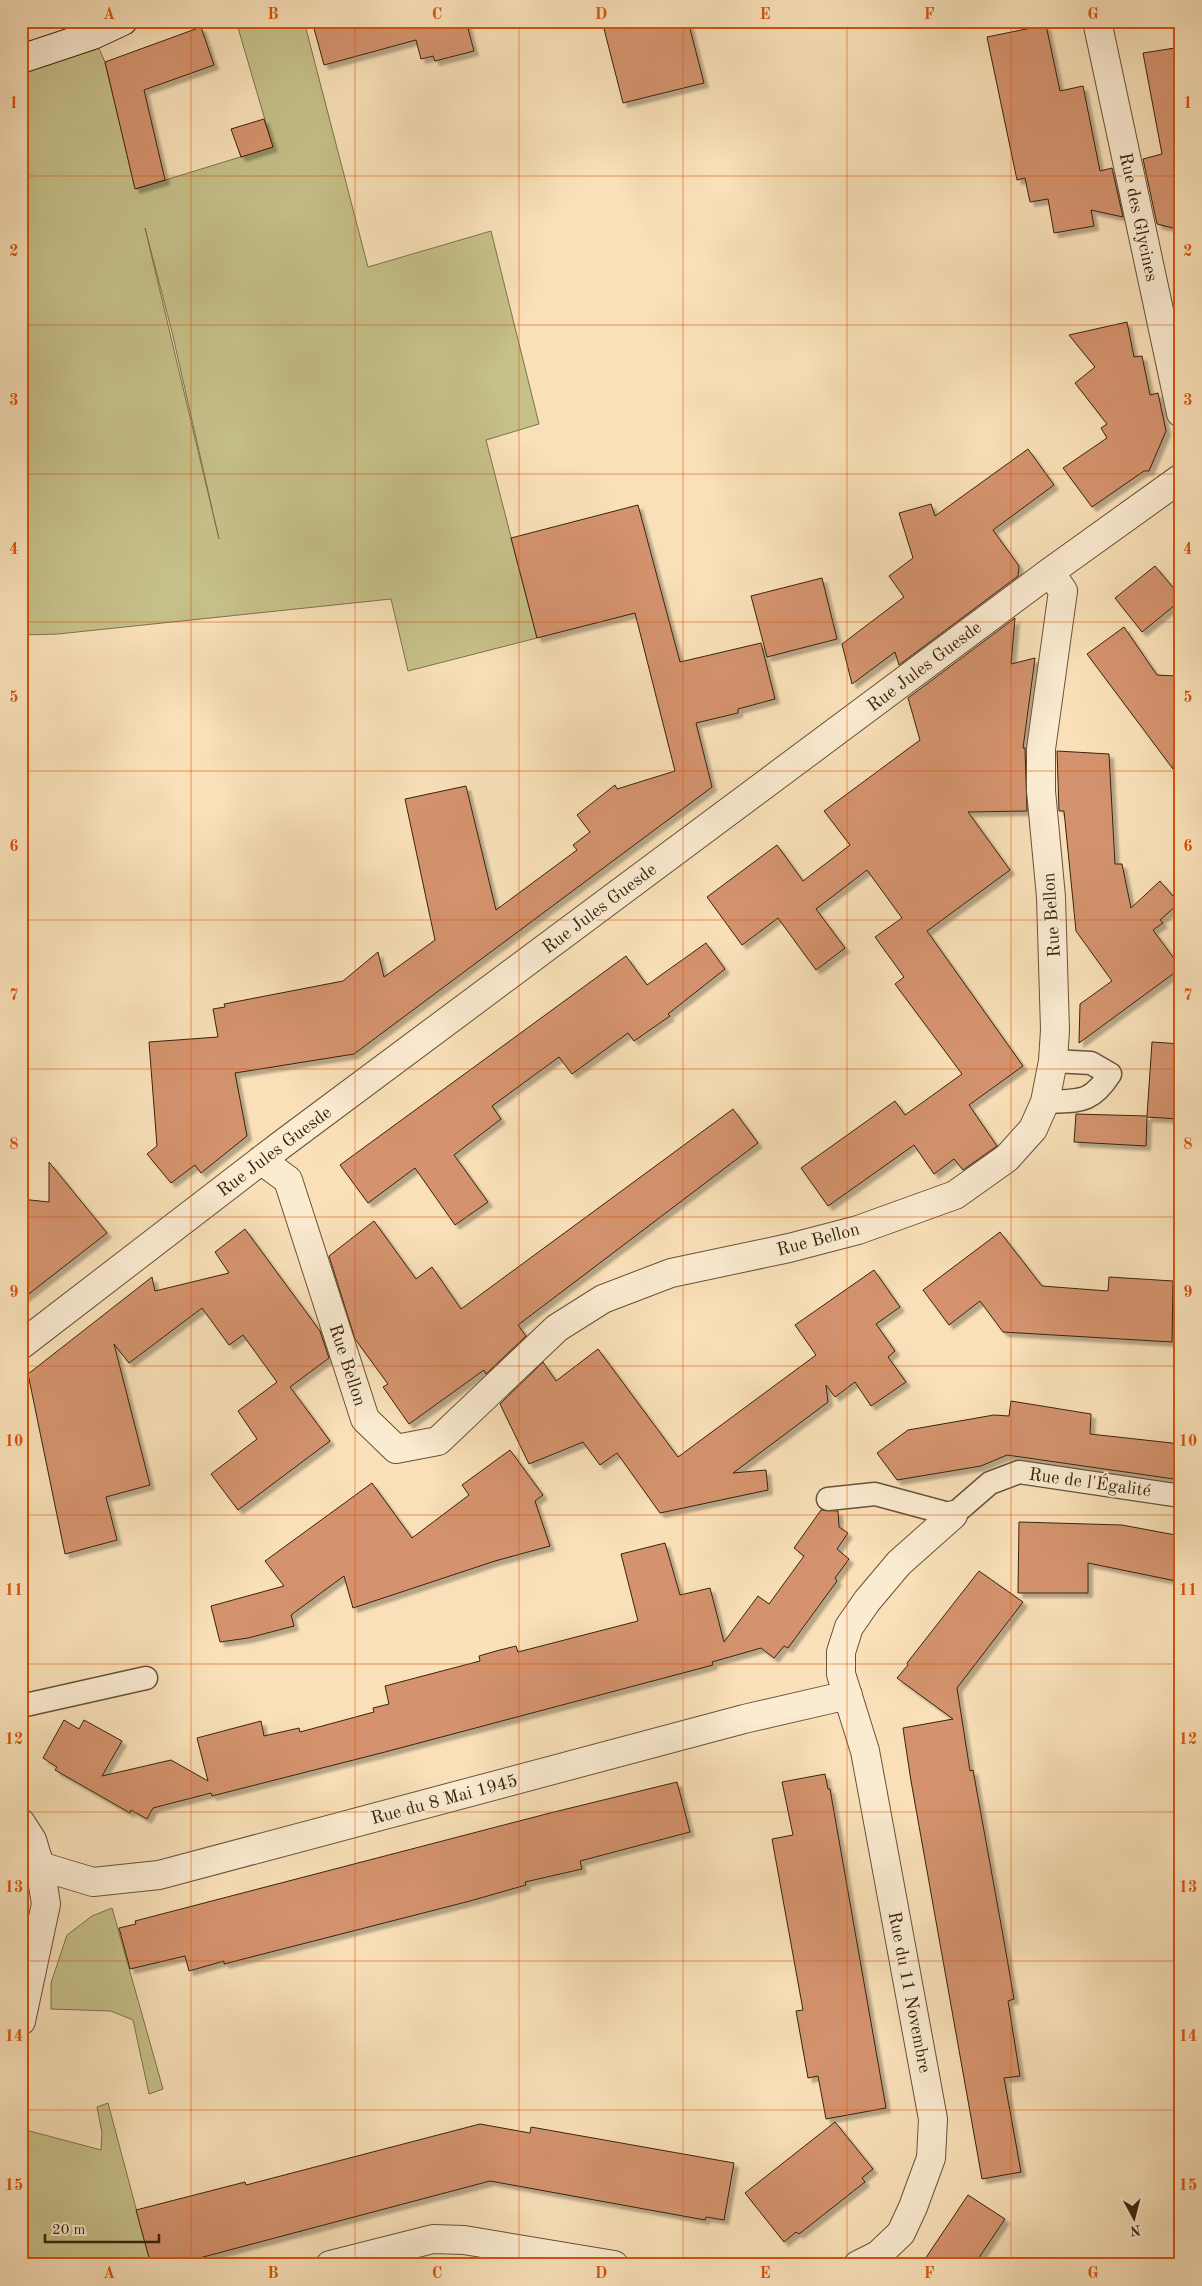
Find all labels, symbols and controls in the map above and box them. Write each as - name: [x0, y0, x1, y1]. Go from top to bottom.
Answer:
- text: A: [103, 7, 115, 23]
- text: B: [267, 7, 279, 23]
- text: C: [432, 7, 442, 23]
- text: D: [595, 7, 607, 23]
- text: E: [759, 7, 771, 23]
- text: F: [924, 7, 935, 23]
- text: G: [1087, 7, 1099, 23]
- text: 1: [9, 96, 19, 112]
- text: 1: [1183, 96, 1193, 112]
- street label: Rue des Glycines: [1116, 151, 1161, 284]
- text: 2: [9, 244, 19, 260]
- text: 2: [1183, 244, 1193, 260]
- text: 3: [9, 393, 19, 409]
- text: 3: [1183, 393, 1193, 409]
- text: 4: [9, 542, 19, 558]
- text: 4: [1183, 542, 1193, 558]
- street label: Rue Jules Guesde: [864, 618, 985, 715]
- text: 5: [9, 690, 19, 706]
- text: 5: [1183, 690, 1193, 706]
- text: 6: [9, 839, 19, 855]
- text: 6: [1183, 839, 1193, 855]
- street label: Rue Jules Guesde: [539, 860, 660, 957]
- street label: Rue Bellon: [1040, 872, 1064, 958]
- text: 7: [9, 988, 19, 1004]
- text: 7: [1183, 988, 1193, 1004]
- street label: Rue Jules Guesde: [214, 1103, 335, 1200]
- text: 8: [9, 1137, 19, 1153]
- text: 8: [1183, 1137, 1193, 1153]
- street label: Rue Bellon: [775, 1220, 862, 1260]
- text: 9: [9, 1285, 19, 1301]
- text: 9: [1183, 1285, 1193, 1301]
- street label: Rue Bellon: [325, 1322, 369, 1409]
- text: 10: [5, 1434, 23, 1450]
- text: 10: [1179, 1434, 1197, 1450]
- street label: Rue de l'Égalité: [1028, 1462, 1153, 1500]
- text: 11: [5, 1583, 23, 1599]
- text: 11: [1179, 1583, 1197, 1599]
- text: 12: [5, 1732, 23, 1748]
- text: 12: [1179, 1732, 1197, 1748]
- street label: Rue du 8 Mai 1945: [369, 1772, 520, 1828]
- text: 13: [5, 1880, 23, 1896]
- text: 13: [1179, 1880, 1197, 1896]
- street label: Rue du 11 Novembre: [885, 1910, 933, 2074]
- text: 14: [5, 2029, 23, 2045]
- text: 14: [1179, 2029, 1197, 2045]
- text: 15: [5, 2178, 23, 2194]
- text: 15: [1179, 2178, 1197, 2194]
- north arrow: [1110, 2194, 1160, 2244]
- scale bar: [45, 2211, 159, 2243]
- text: N: [1129, 2222, 1142, 2238]
- text: 20 m: [52, 2223, 86, 2238]
- text: A: [103, 2266, 115, 2282]
- text: B: [267, 2266, 279, 2282]
- text: C: [432, 2266, 442, 2282]
- text: D: [595, 2266, 607, 2282]
- text: E: [759, 2266, 771, 2282]
- text: F: [924, 2266, 935, 2282]
- text: G: [1087, 2266, 1099, 2282]

